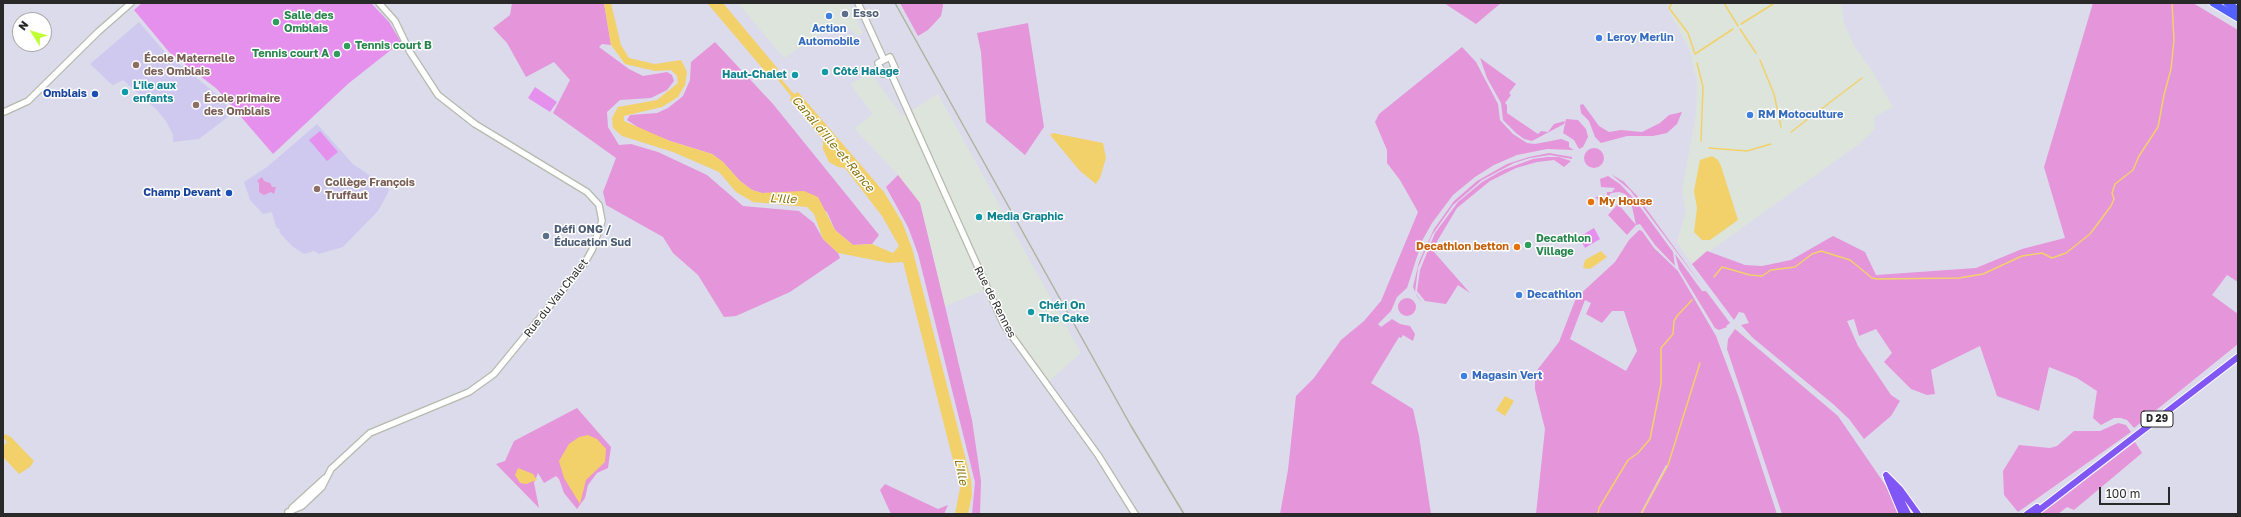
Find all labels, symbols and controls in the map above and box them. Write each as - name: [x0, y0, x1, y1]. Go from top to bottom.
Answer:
- place label: Esso: [853, 7, 879, 21]
- place label: Salle des Omblais: [284, 9, 334, 35]
- marker: Esso: [840, 9, 850, 19]
- marker: Action Automobile: [824, 11, 834, 21]
- north arrow: [12, 12, 52, 52]
- marker: Salle des Omblais: [271, 17, 281, 27]
- text: N: [15, 18, 31, 32]
- place label: Action Automobile: [798, 22, 860, 48]
- place label: Leroy Merlin: [1607, 31, 1674, 45]
- marker: Leroy Merlin: [1594, 33, 1604, 43]
- place label: Tennis court B: [355, 39, 432, 53]
- marker: Tennis court B: [342, 41, 352, 51]
- place label: Tennis court A: [252, 47, 329, 61]
- marker: Tennis court A: [332, 49, 342, 59]
- place label: École Maternelle des Omblais: [144, 52, 235, 78]
- marker: École Maternelle des Omblais: [131, 60, 141, 70]
- place label: Côté Halage: [833, 65, 899, 79]
- marker: Côté Halage: [820, 67, 830, 77]
- place label: Haut-Chalet: [722, 68, 787, 82]
- marker: Haut-Chalet: [790, 70, 800, 80]
- place label: L'ile aux enfants: [133, 79, 176, 105]
- place label: Omblais: [43, 87, 87, 101]
- marker: L'ile aux enfants: [120, 87, 130, 97]
- marker: Omblais: [90, 89, 100, 99]
- place label: École primaire des Omblais: [204, 92, 280, 118]
- water label: Canal d'Ille-et-Rance: [789, 93, 877, 195]
- marker: École primaire des Omblais: [191, 100, 201, 110]
- place label: RM Motoculture: [1758, 108, 1843, 122]
- marker: RM Motoculture: [1745, 110, 1755, 120]
- place label: Collège François Truffaut: [325, 176, 415, 202]
- marker: Collège François Truffaut: [312, 184, 322, 194]
- place label: Champ Devant: [143, 186, 221, 200]
- marker: Champ Devant: [224, 188, 234, 198]
- water label: L'Ille: [769, 191, 797, 207]
- place label: My House: [1599, 195, 1652, 209]
- marker: My House: [1586, 197, 1596, 207]
- place label: Media Graphic: [987, 210, 1064, 224]
- marker: Media Graphic: [974, 212, 984, 222]
- place label: Défi ONG / Éducation Sud: [554, 223, 631, 249]
- marker: Défi ONG / Éducation Sud: [541, 231, 551, 241]
- place label: Decathlon Village: [1536, 232, 1591, 258]
- place label: Decathlon betton: [1416, 240, 1509, 254]
- marker: Decathlon Village: [1523, 240, 1533, 250]
- marker: Decathlon betton: [1512, 242, 1522, 252]
- street label: Rue du Vau Chalet: [521, 256, 591, 340]
- street label: Rue de Rennes: [971, 264, 1019, 340]
- place label: Decathlon: [1527, 288, 1582, 302]
- marker: Decathlon: [1514, 290, 1524, 300]
- place label: Chéri On The Cake: [1039, 299, 1089, 325]
- marker: Chéri On The Cake: [1026, 307, 1036, 317]
- place label: Magasin Vert: [1472, 369, 1542, 383]
- marker: Magasin Vert: [1459, 371, 1469, 381]
- road number: D 29: [2141, 411, 2173, 427]
- water label: L'Ille: [951, 458, 971, 486]
- scale bar: [2101, 479, 2172, 505]
- text: 100 m: [2106, 486, 2140, 501]

